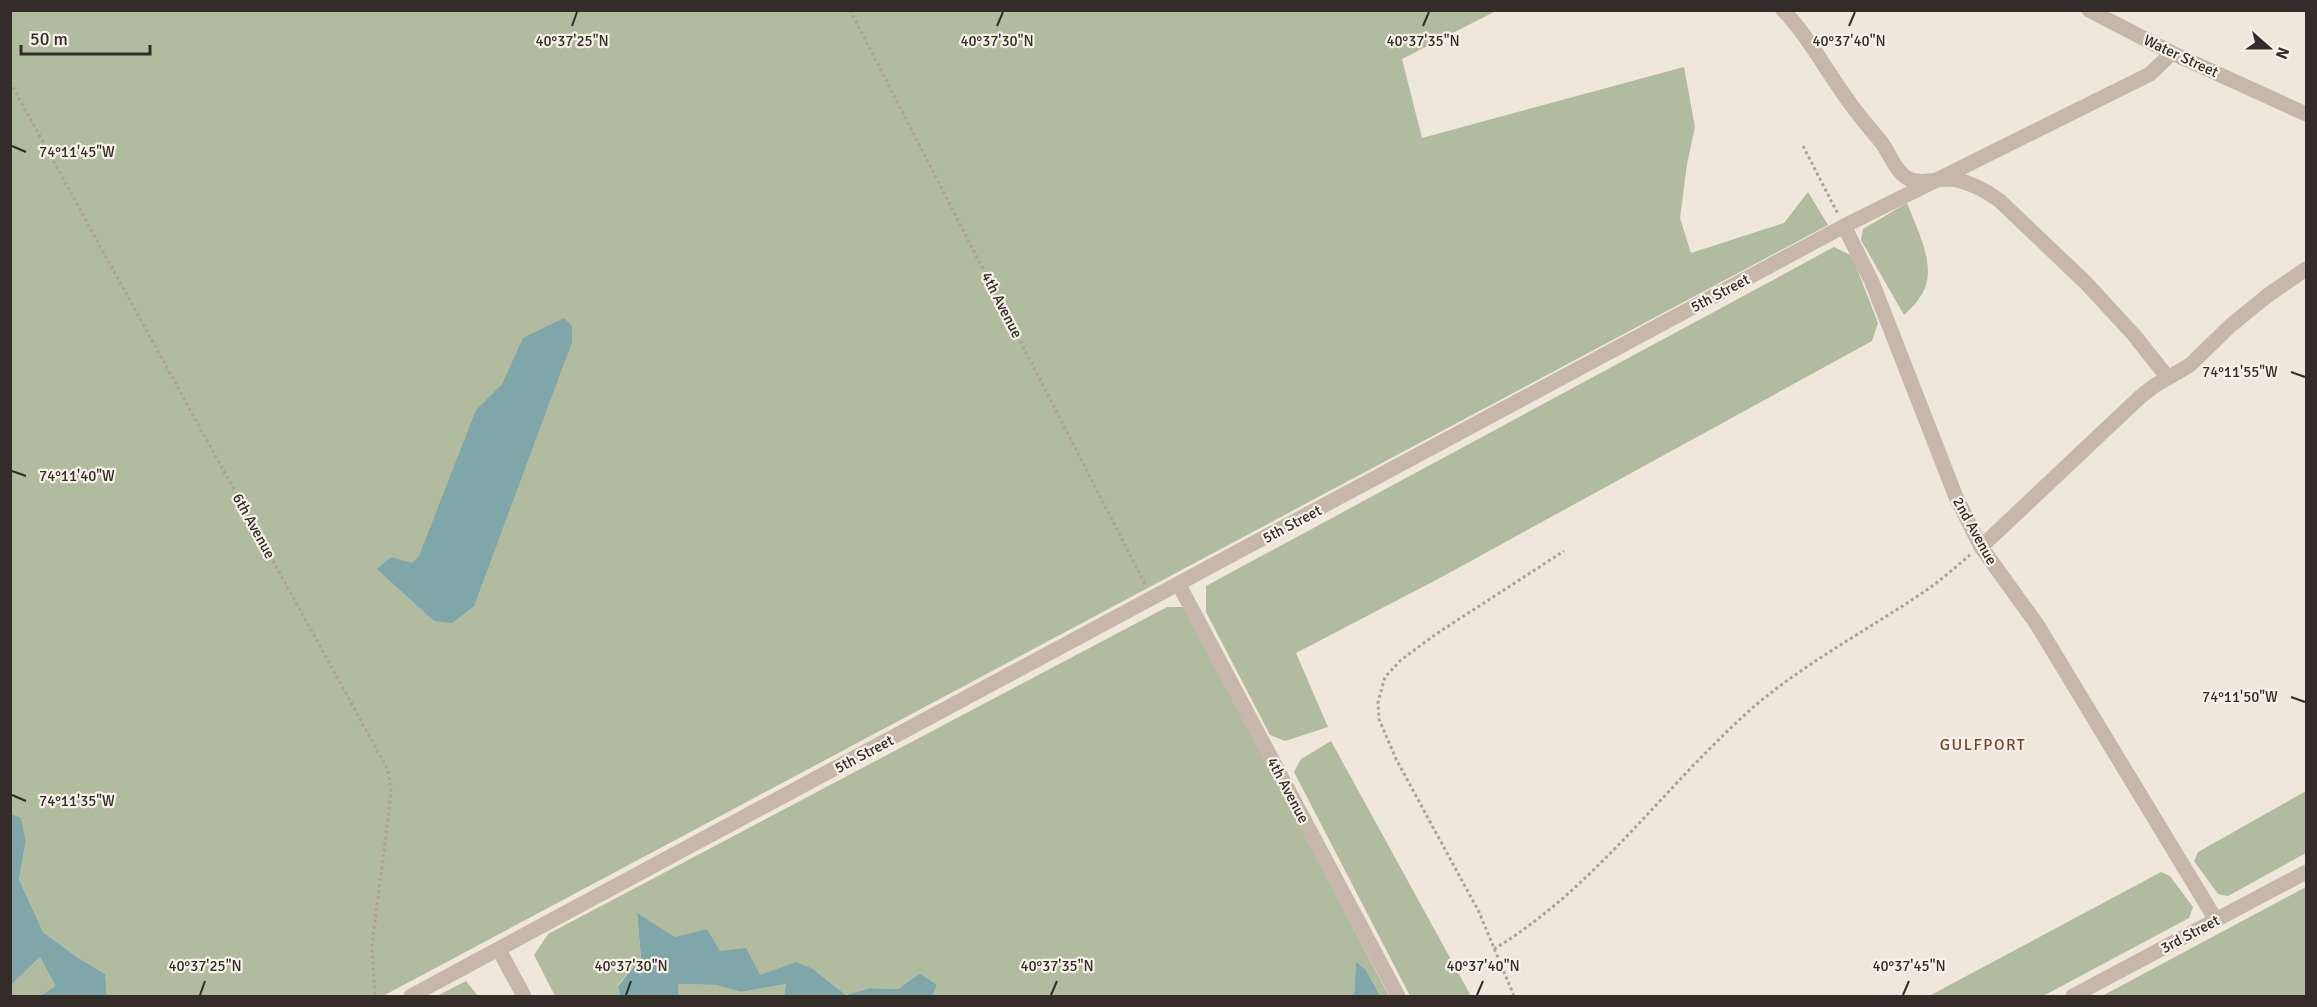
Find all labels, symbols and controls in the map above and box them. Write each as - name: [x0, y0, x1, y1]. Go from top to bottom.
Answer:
- scale bar: [21, 18, 150, 56]
- north arrow: [2239, 18, 2299, 78]
- text: 50 m: [30, 28, 68, 50]
- street label: Water Street: [2141, 31, 2221, 81]
- text: 40°37'25"N: [535, 32, 609, 50]
- text: 40°37'30"N: [960, 32, 1034, 50]
- text: 40°37'35"N: [1386, 32, 1460, 50]
- text: 40°37'40"N: [1812, 32, 1886, 50]
- text: N: [2271, 44, 2293, 62]
- text: 74°11'45"W: [39, 143, 115, 161]
- street label: 4th Avenue: [978, 269, 1026, 341]
- street label: 5th Street: [1688, 270, 1752, 316]
- text: 74°11'55"W: [2202, 363, 2278, 381]
- text: 74°11'40"W: [39, 467, 115, 485]
- street label: 6th Avenue: [229, 490, 279, 562]
- street label: 2nd Avenue: [1949, 494, 2001, 568]
- street label: 5th Street: [1260, 501, 1324, 547]
- text: 74°11'50"W: [2202, 688, 2278, 706]
- street label: 5th Street: [832, 731, 896, 777]
- district label: GULFPORT: [1940, 735, 2026, 755]
- street label: 4th Avenue: [1263, 754, 1313, 826]
- text: 74°11'35"W: [39, 792, 115, 810]
- street label: 3rd Street: [2158, 911, 2222, 957]
- text: 40°37'25"N: [168, 957, 242, 975]
- text: 40°37'30"N: [594, 957, 668, 975]
- text: 40°37'35"N: [1020, 957, 1094, 975]
- text: 40°37'40"N: [1446, 957, 1520, 975]
- text: 40°37'45"N: [1872, 957, 1946, 975]

